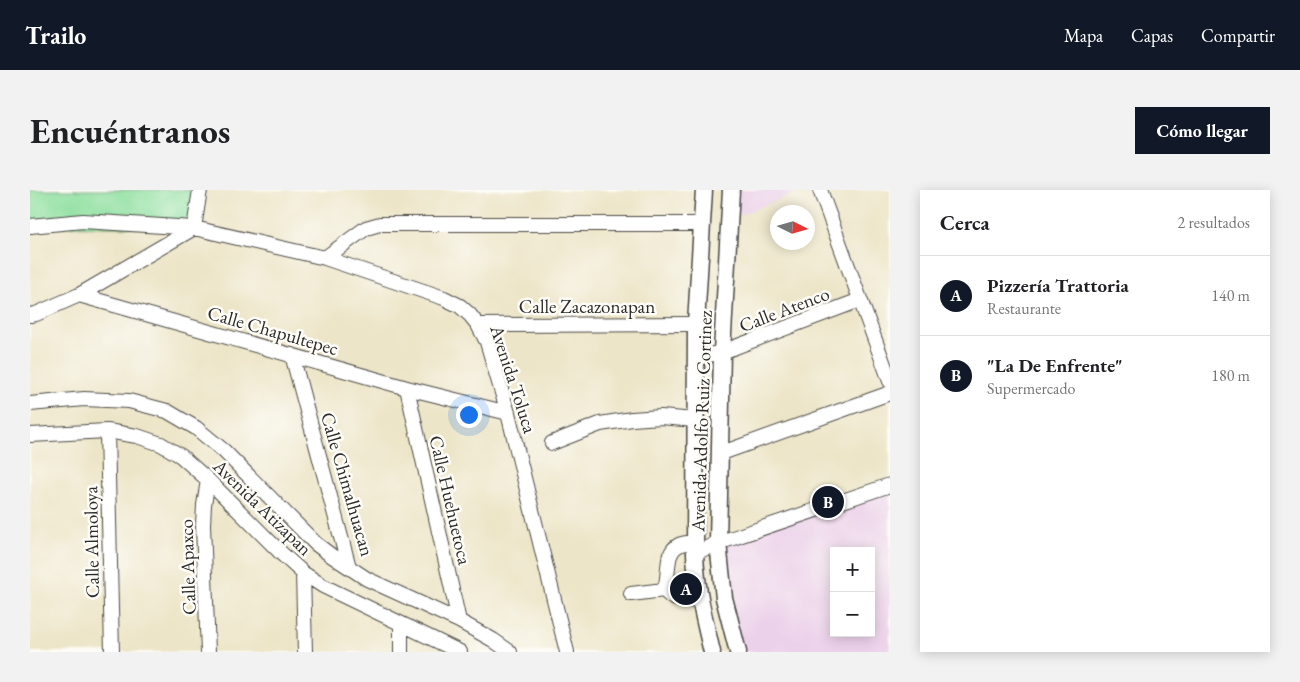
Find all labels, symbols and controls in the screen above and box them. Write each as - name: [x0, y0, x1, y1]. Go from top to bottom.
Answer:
- text: Trailo: [25, 20, 86, 51]
- text: Mapa: [1064, 24, 1103, 47]
- text: Capas: [1131, 24, 1173, 47]
- text: Compartir: [1201, 24, 1275, 47]
- button: Cómo llegar: [1135, 107, 1270, 154]
- text: Encuéntranos: [30, 108, 230, 153]
- north arrow: [770, 205, 815, 250]
- text: Cerca: [940, 209, 990, 236]
- text: 2 resultados: [1178, 212, 1250, 233]
- text: Pizzería Trattoria: [987, 273, 1129, 298]
- street label: Calle Atenco: [735, 281, 833, 338]
- text: A: [950, 285, 962, 306]
- text: 140 m: [1211, 285, 1250, 306]
- street label: Calle Zacazonapan: [519, 294, 655, 319]
- text: Restaurante: [987, 298, 1061, 319]
- street label: Calle Chapultepec: [205, 300, 341, 361]
- street label: Avenida Adolfo Ruiz Cortinez: [685, 309, 718, 533]
- street label: Avenida Toluca: [484, 321, 543, 437]
- text: "La De Enfrente": [987, 353, 1123, 378]
- text: B: [951, 365, 961, 386]
- text: 180 m: [1211, 365, 1250, 386]
- text: Supermercado: [987, 378, 1075, 399]
- your location: [456, 402, 482, 428]
- street label: Calle Chimalhuacan: [315, 409, 380, 559]
- street label: Calle Huehuetoca: [424, 433, 478, 568]
- street label: Avenida Atizapan: [207, 453, 318, 561]
- pin: B: [812, 483, 844, 521]
- street label: Calle Almoloya: [78, 485, 105, 598]
- street label: Calle Apaxco: [173, 519, 202, 615]
- map controls: [830, 547, 875, 637]
- button: +: [830, 547, 875, 592]
- pin: A: [670, 570, 702, 608]
- button: −: [830, 592, 875, 637]

